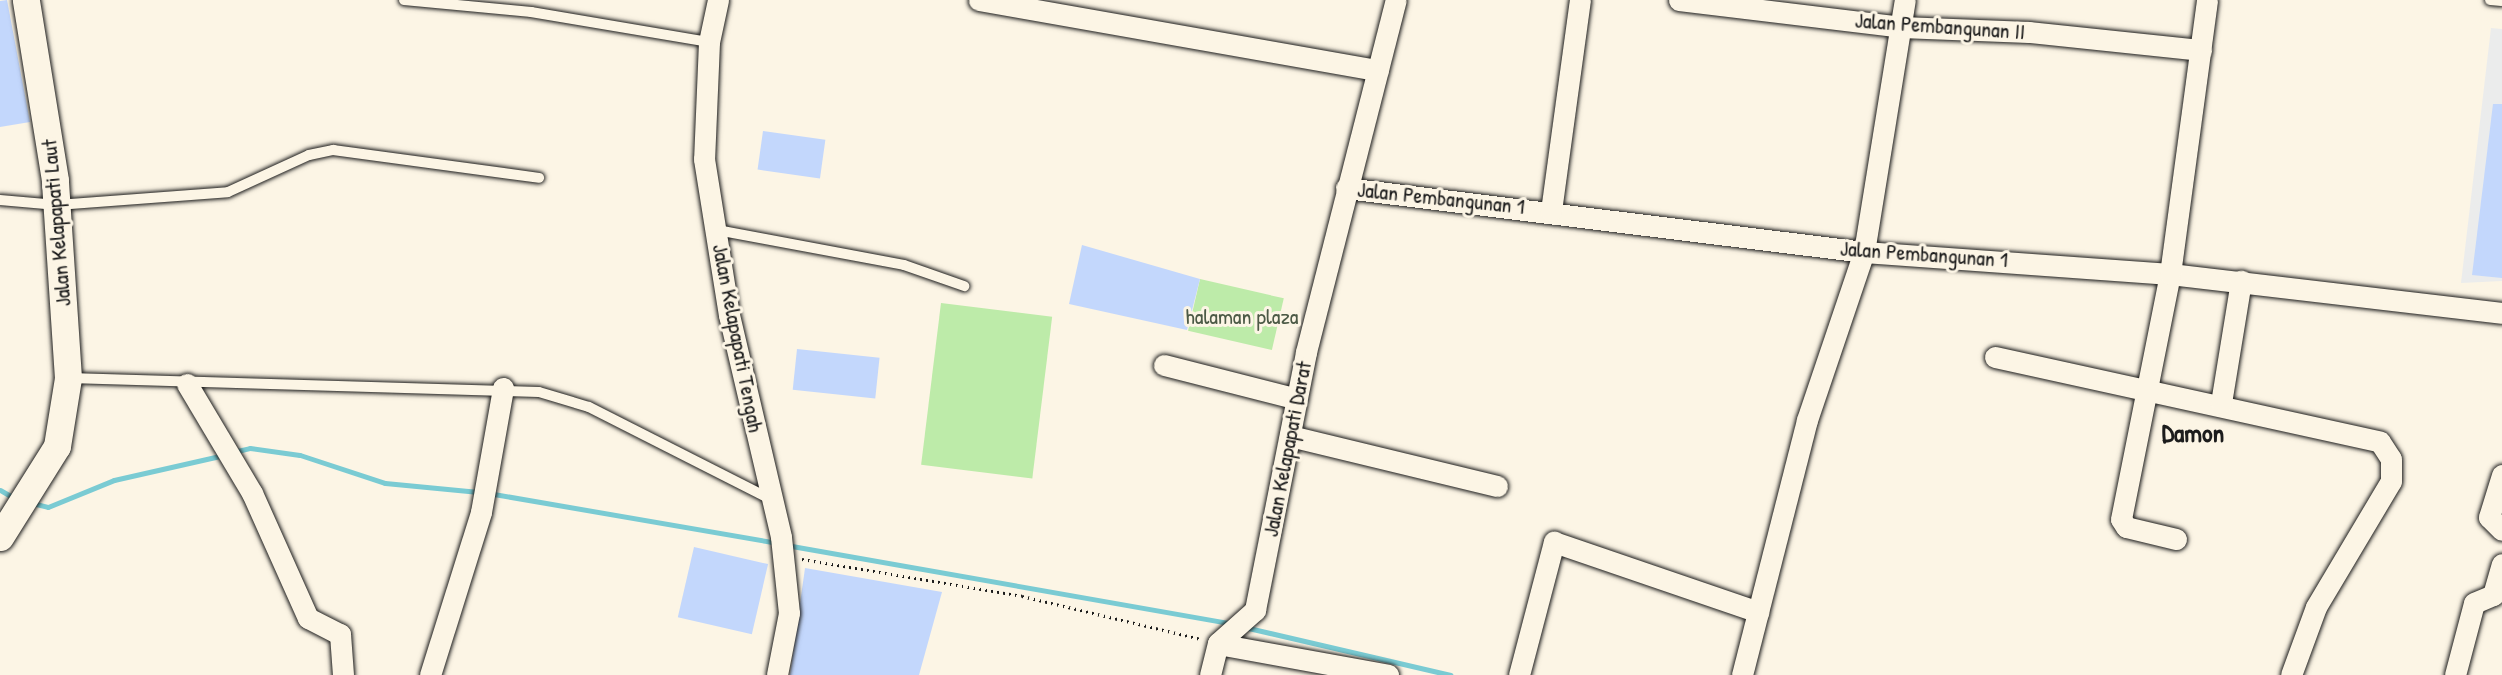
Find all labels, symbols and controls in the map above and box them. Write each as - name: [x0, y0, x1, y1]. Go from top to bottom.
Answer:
- street label: Jalan Pembangunan II: [1854, 7, 2026, 45]
- street label: Jalan Kelapapati Laut: [36, 138, 76, 308]
- street label: Jalan Pembangunan 1: [1356, 176, 1526, 220]
- street label: Jalan Pembangunan 1: [1839, 235, 2009, 273]
- street label: Jalan Kelapapati Tengah: [707, 242, 769, 434]
- park label: halaman plaza: [1186, 304, 1298, 330]
- street label: Jalan Kelapapati Darat: [1257, 359, 1317, 539]
- district label: Damon: [2162, 417, 2224, 449]

